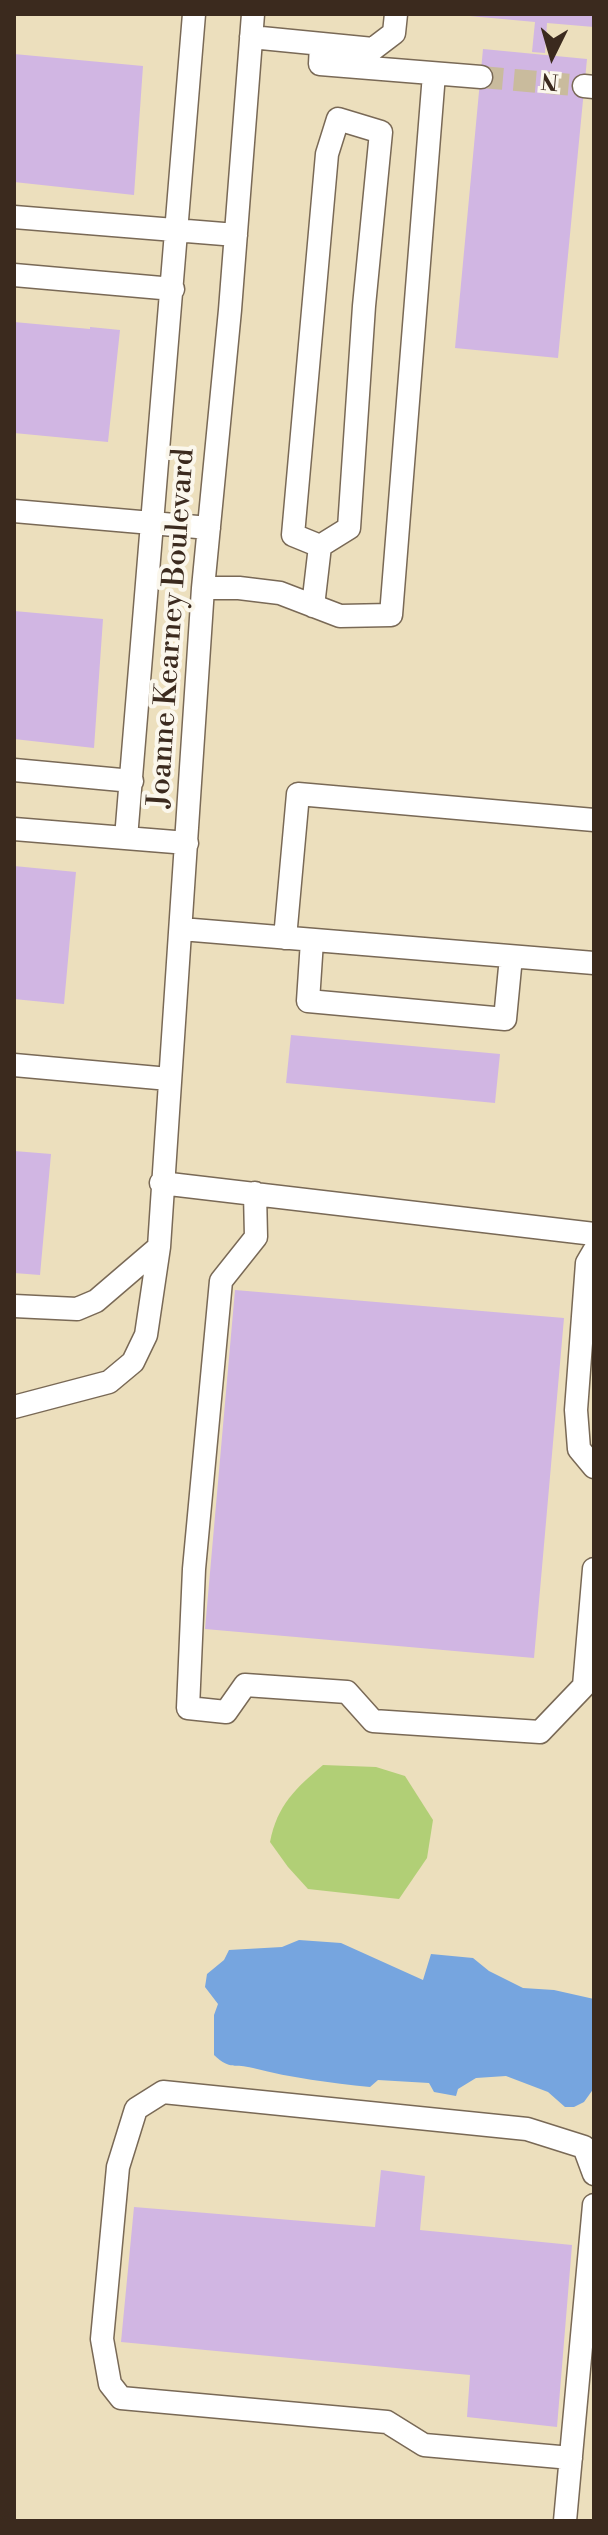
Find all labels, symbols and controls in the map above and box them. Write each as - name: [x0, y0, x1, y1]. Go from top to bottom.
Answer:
- north arrow: [512, 16, 592, 96]
- text: N: [540, 66, 560, 95]
- street label: Joanne Kearney Boulevard: [142, 447, 204, 809]

